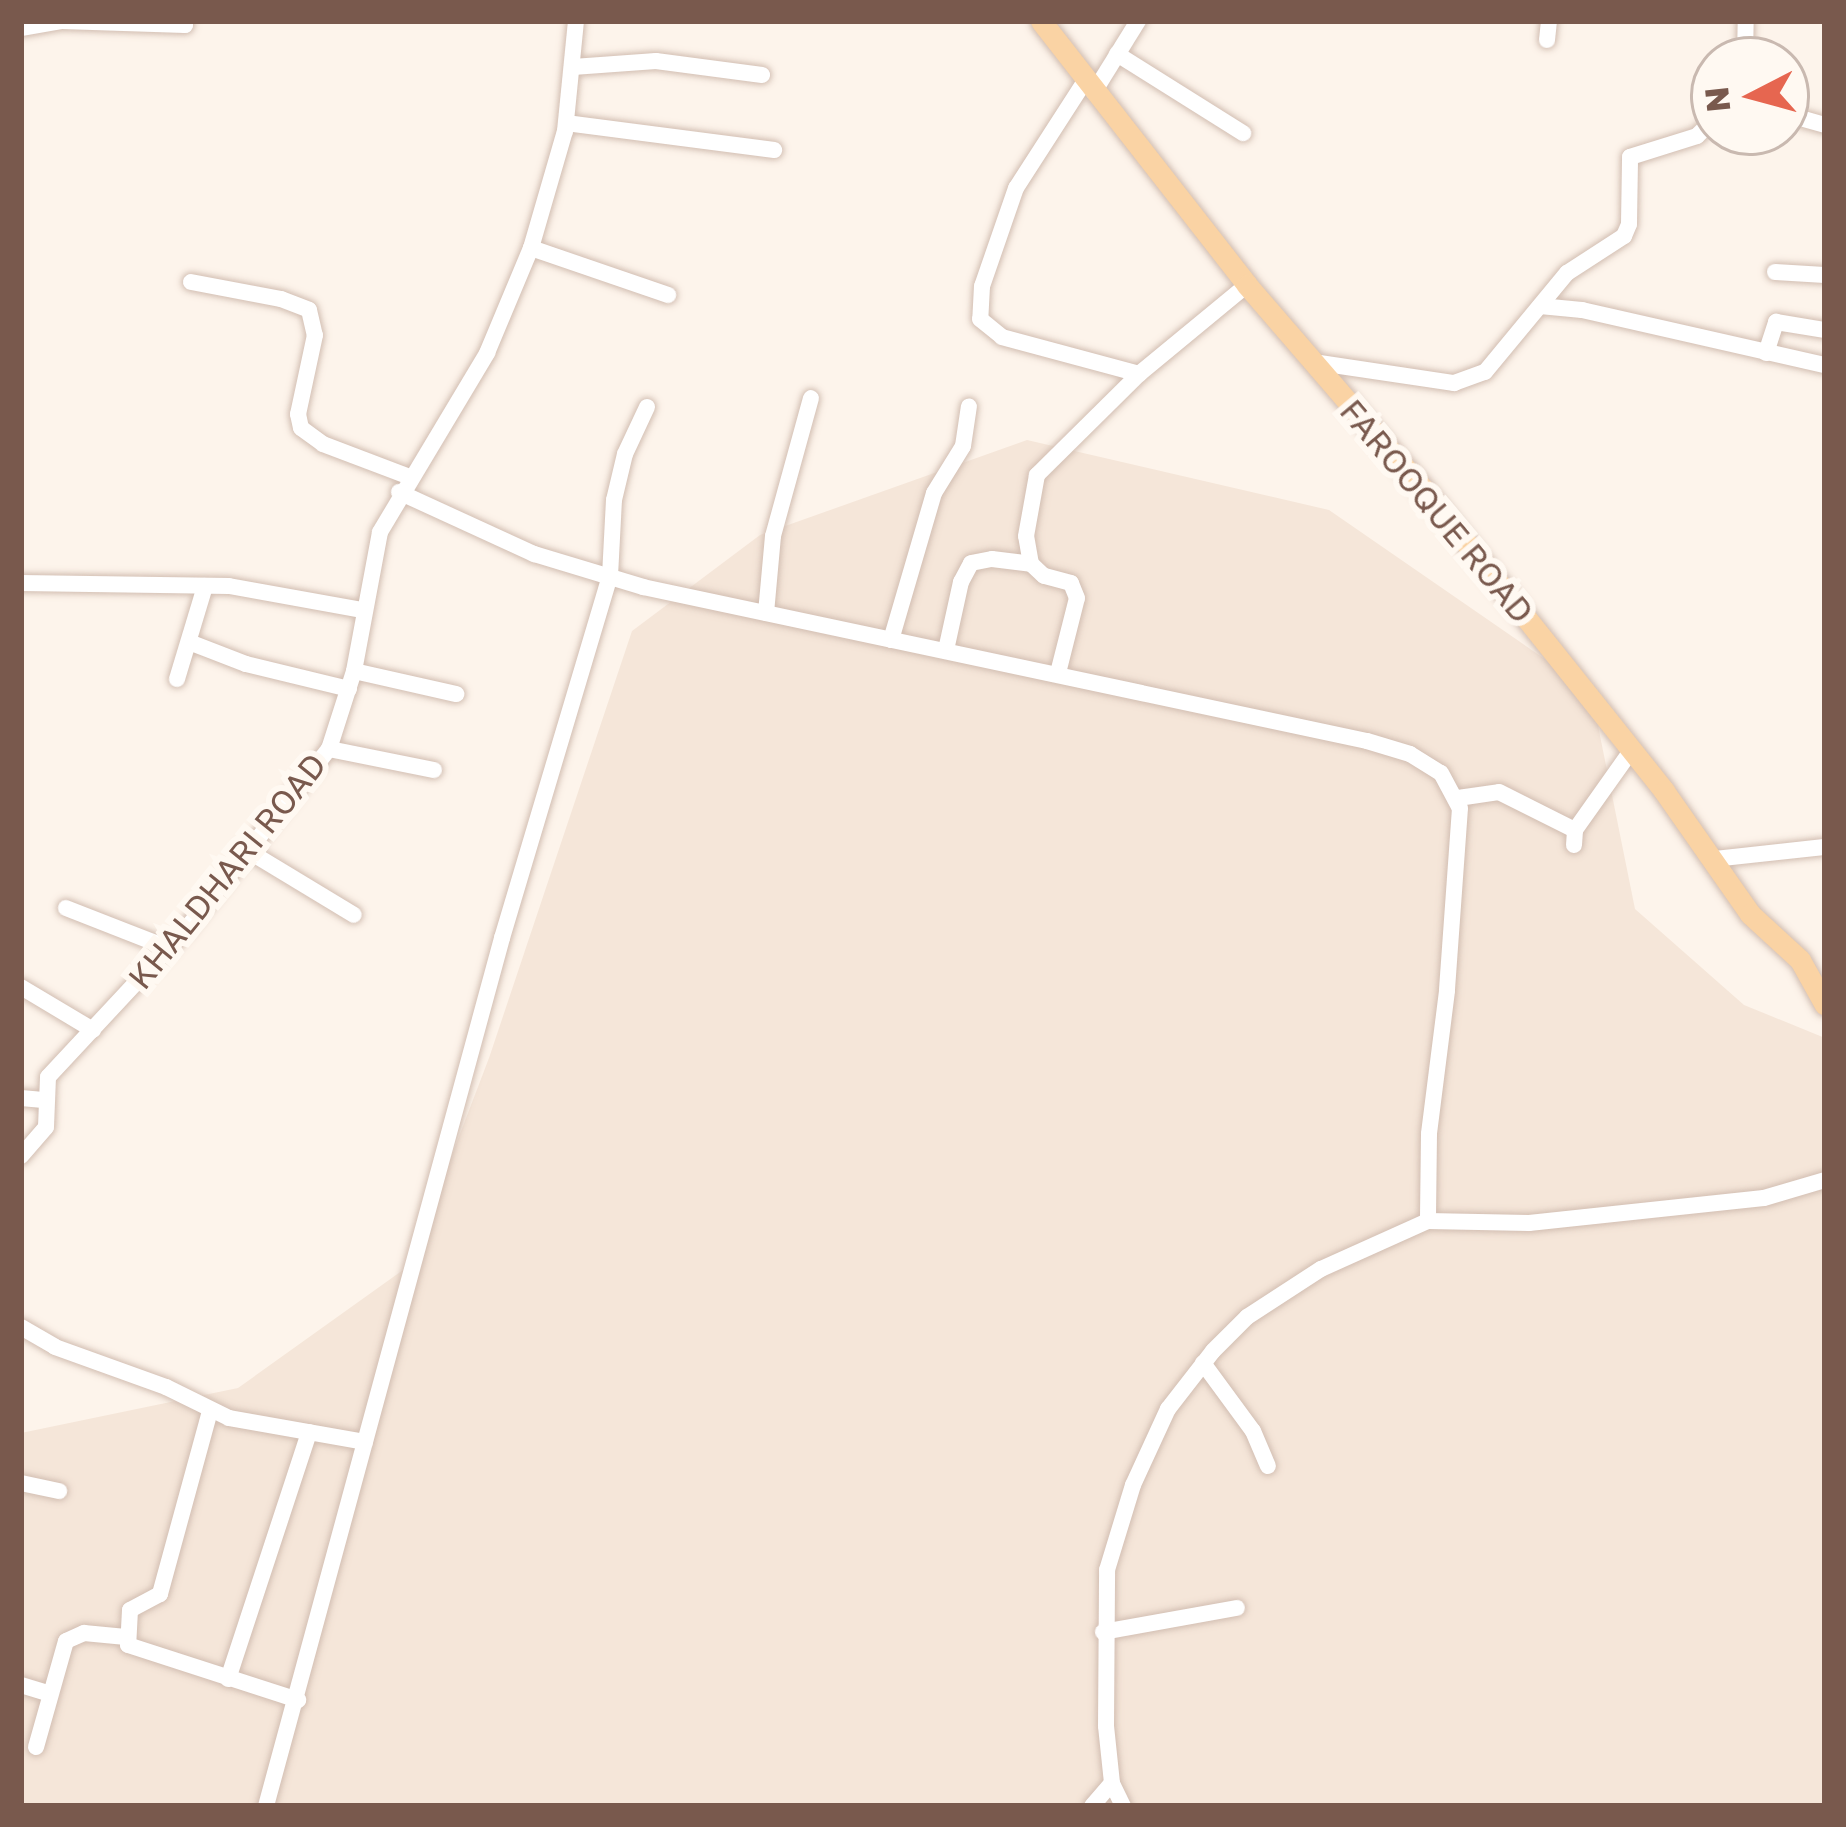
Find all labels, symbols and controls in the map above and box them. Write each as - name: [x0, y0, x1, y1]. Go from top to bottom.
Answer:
- north arrow: [1690, 36, 1810, 156]
- text: N: [1696, 85, 1737, 114]
- street label: FAROOQUE ROAD: [1332, 391, 1542, 631]
- street label: KHALDHARI ROAD: [120, 745, 334, 997]

